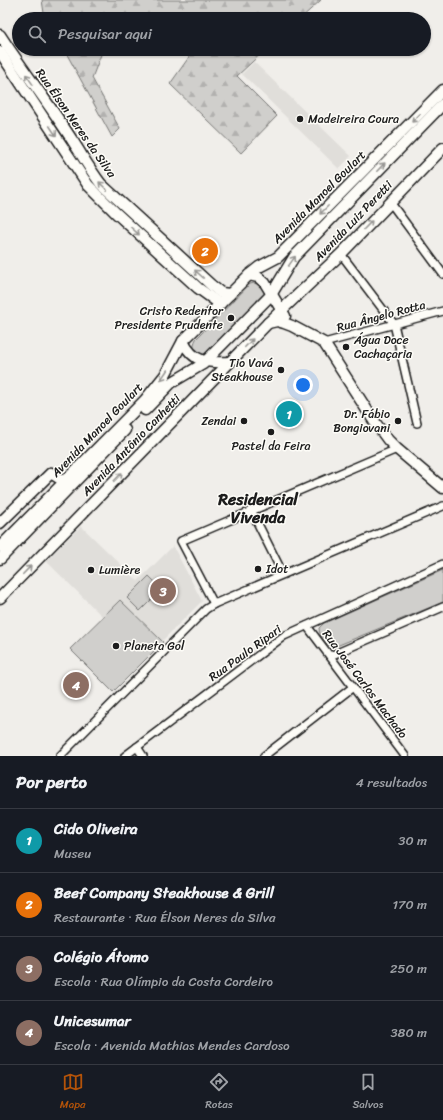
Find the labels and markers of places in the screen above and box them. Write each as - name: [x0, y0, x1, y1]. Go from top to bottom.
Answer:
- place label: Madeireira Coura: [308, 108, 399, 130]
- marker: Madeireira Coura: [295, 114, 305, 124]
- pin: 2: [192, 236, 218, 266]
- place label: Cristo Redentor Presidente Prudente: [114, 300, 224, 336]
- marker: Cristo Redentor Presidente Prudente: [226, 313, 236, 323]
- place label: Água Doce Cachaçaria: [353, 329, 413, 365]
- marker: Água Doce Cachaçaria: [341, 342, 351, 352]
- place label: Tio Vavá Steakhouse: [211, 352, 273, 388]
- marker: Tio Vavá Steakhouse: [276, 365, 286, 375]
- pin: 1: [276, 399, 302, 429]
- place label: Dr. Fábio Bongiovani: [333, 403, 391, 439]
- place label: Zendai: [201, 410, 237, 432]
- marker: Zendai: [239, 416, 249, 426]
- marker: Dr. Fábio Bongiovani: [393, 416, 403, 426]
- marker: Pastel da Feira: [266, 427, 276, 437]
- place label: Pastel da Feira: [231, 435, 311, 457]
- place label: Idot: [265, 558, 288, 580]
- place label: Lumière: [99, 559, 141, 581]
- marker: Idot: [253, 564, 263, 574]
- marker: Lumière: [86, 565, 96, 575]
- pin: 3: [150, 576, 176, 606]
- place label: Planeta Gol: [124, 635, 185, 657]
- marker: Planeta Gol: [111, 641, 121, 651]
- pin: 4: [63, 670, 89, 700]

